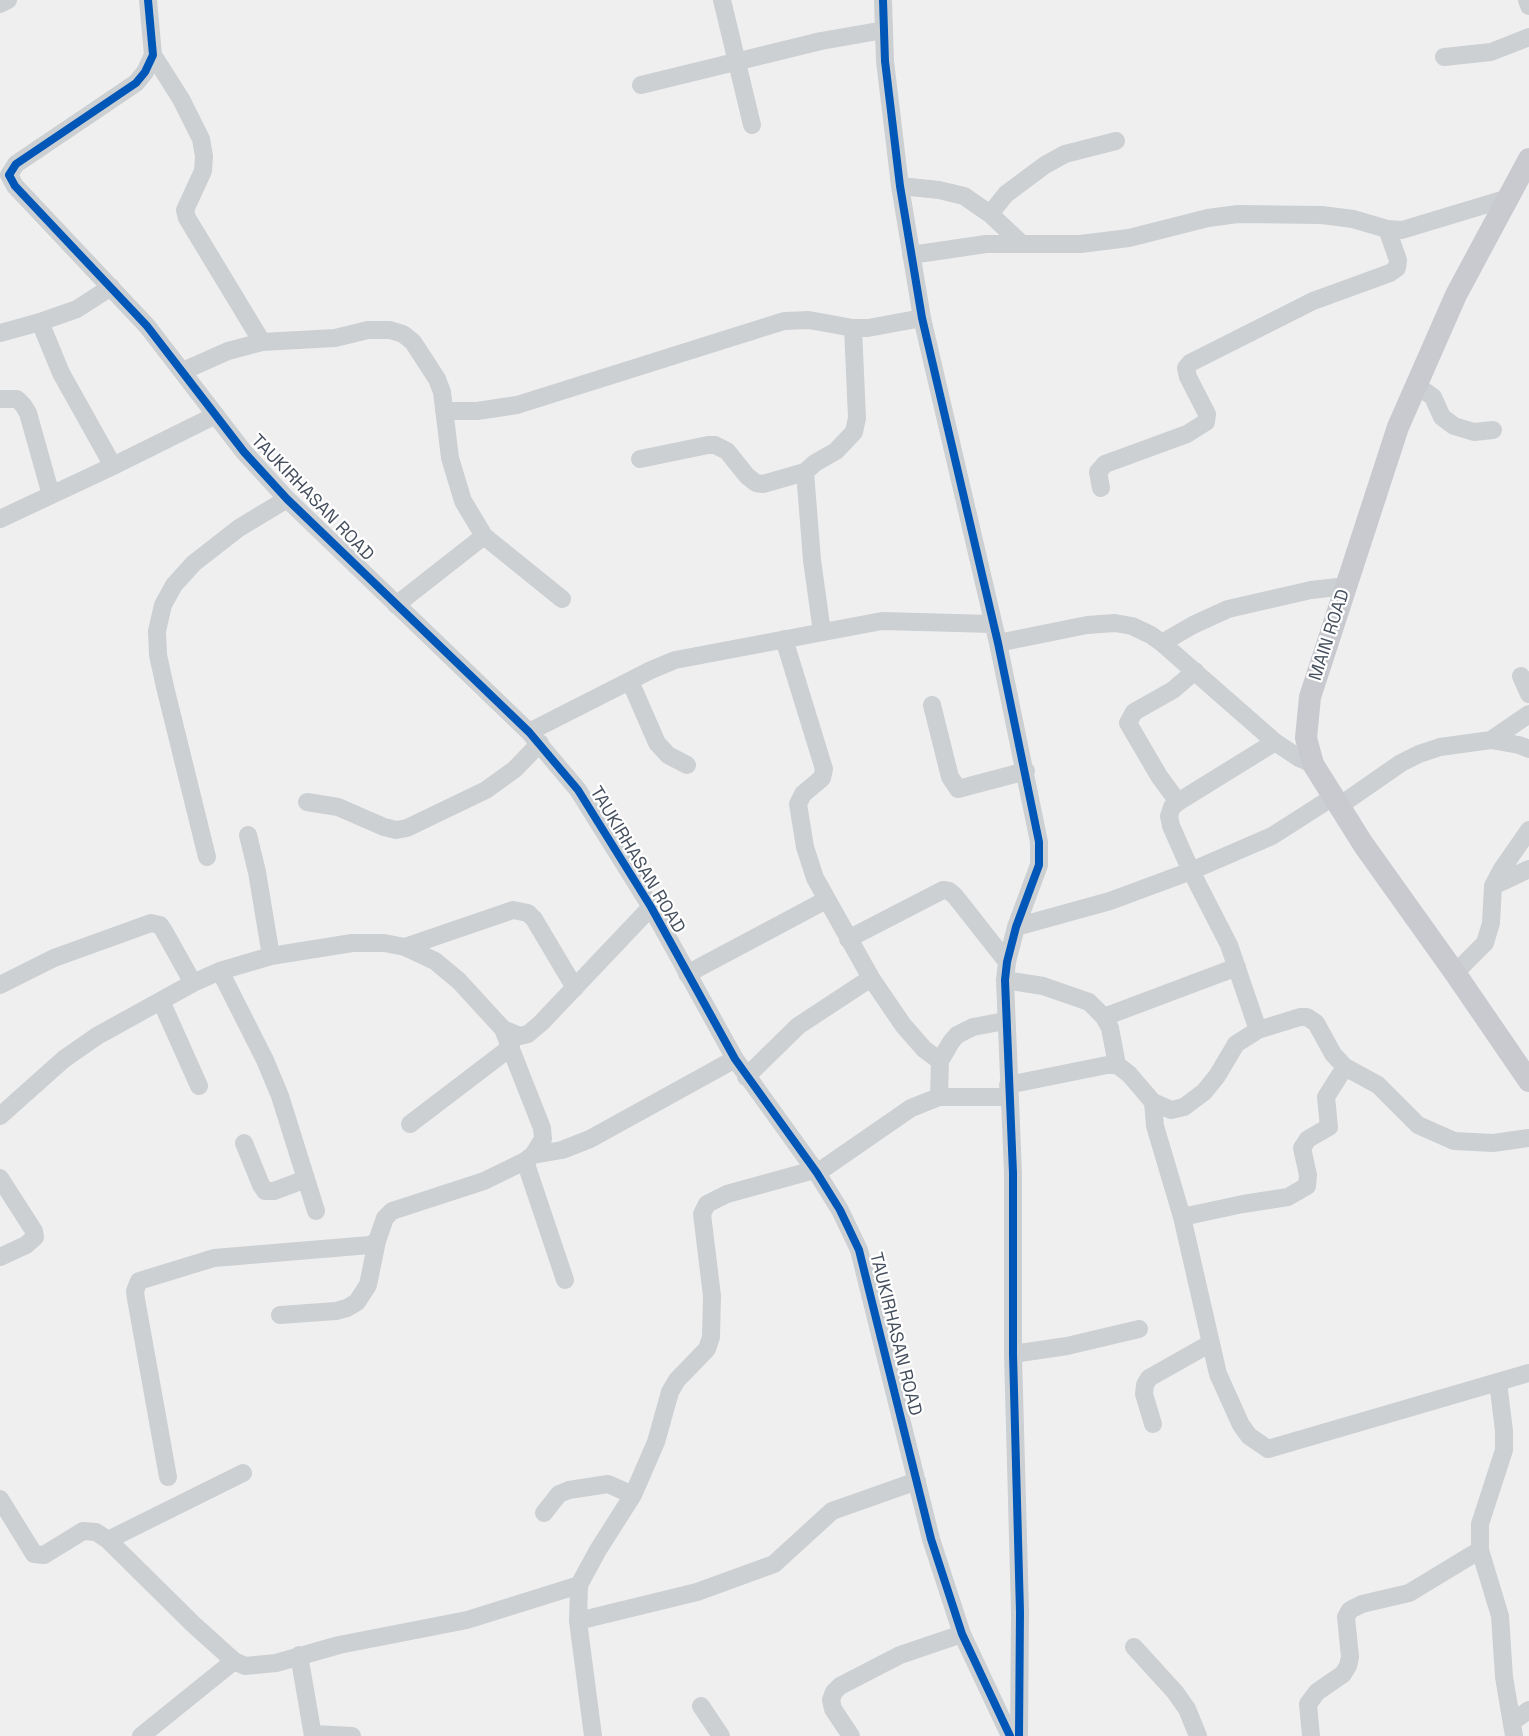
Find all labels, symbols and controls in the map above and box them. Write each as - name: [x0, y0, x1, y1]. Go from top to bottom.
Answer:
- street label: TAUKIRHASAN ROAD: [246, 430, 378, 566]
- street label: MAIN ROAD: [1305, 587, 1355, 683]
- street label: TAUKIRHASAN ROAD: [585, 783, 689, 937]
- street label: TAUKIRHASAN ROAD: [864, 1250, 926, 1418]

